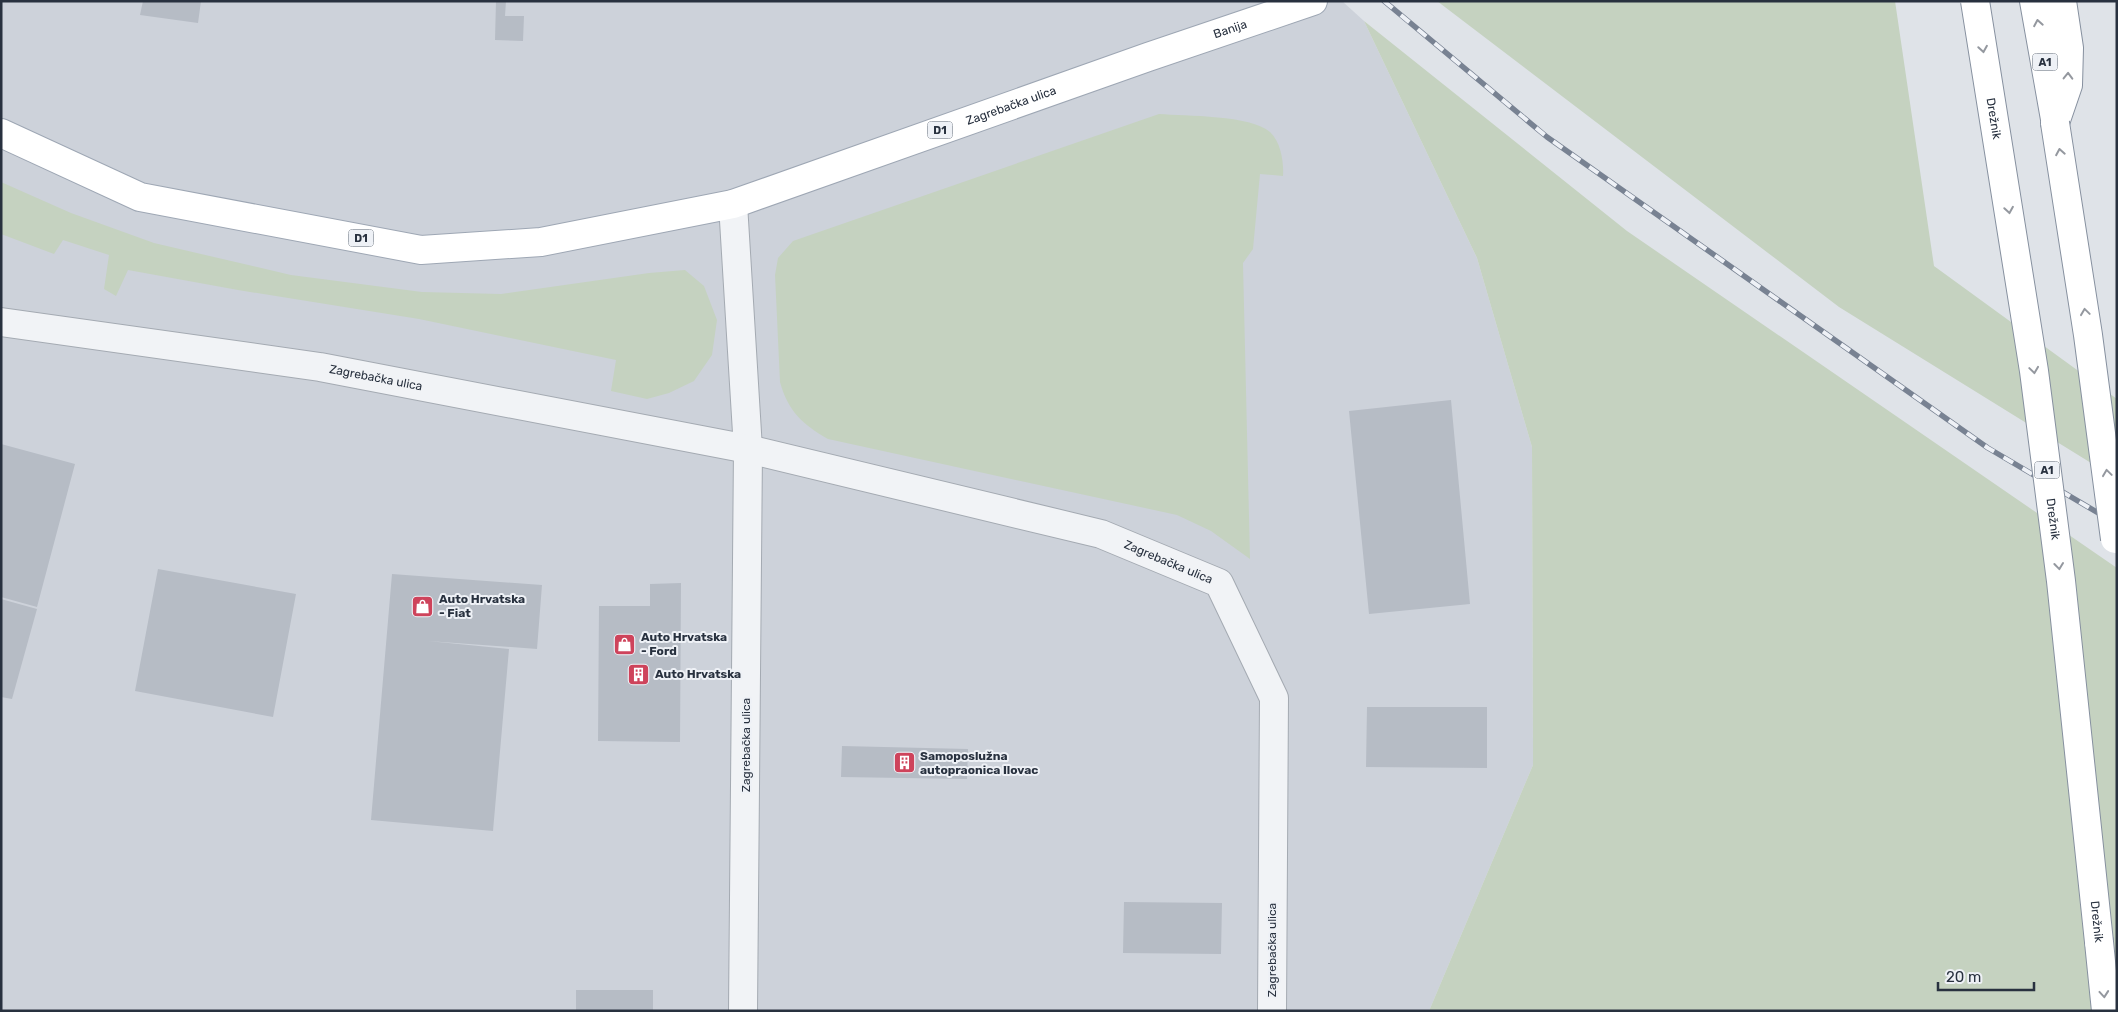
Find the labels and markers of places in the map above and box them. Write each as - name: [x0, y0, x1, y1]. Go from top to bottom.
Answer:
- place label: Auto Hrvatska - Fiat: [439, 592, 525, 620]
- shop icon: Auto Hrvatska - Fiat: [411, 594, 435, 618]
- place label: Auto Hrvatska - Ford: [641, 630, 727, 658]
- shop icon: Auto Hrvatska - Ford: [613, 632, 637, 656]
- building icon: Auto Hrvatska: [627, 662, 651, 686]
- place label: Auto Hrvatska: [655, 667, 741, 681]
- place label: Samoposlužna autopraonica Ilovac: [920, 749, 1038, 777]
- building icon: Samoposlužna autopraonica Ilovac: [892, 751, 916, 775]

